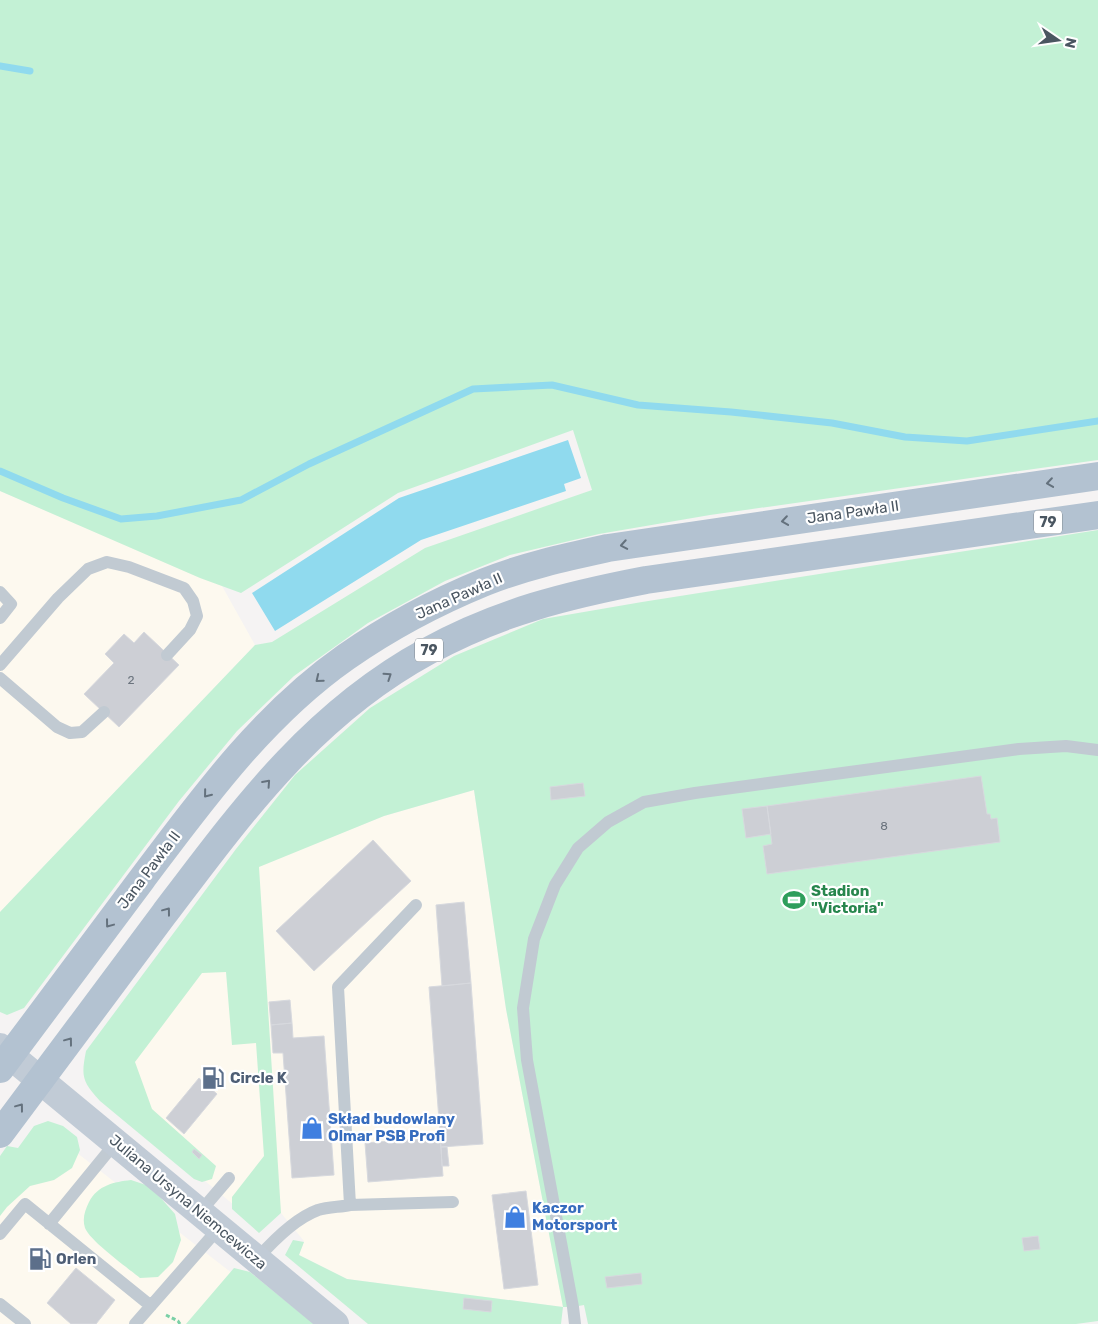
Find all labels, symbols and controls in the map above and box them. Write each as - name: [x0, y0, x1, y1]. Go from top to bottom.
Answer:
- north arrow: [1033, 15, 1083, 65]
- text: N: [1061, 36, 1080, 50]
- one-way arrow: [1045, 477, 1053, 488]
- street label: Jana Pawła II: [806, 497, 900, 527]
- road number: 79: [1034, 511, 1062, 534]
- one-way arrow: [781, 516, 789, 526]
- one-way arrow: [620, 540, 629, 550]
- street label: Jana Pawła II: [413, 569, 505, 623]
- road number: 79: [415, 638, 443, 662]
- house number: 2: [127, 673, 135, 687]
- one-way arrow: [316, 673, 325, 681]
- one-way arrow: [382, 673, 392, 682]
- one-way arrow: [261, 780, 270, 789]
- one-way arrow: [204, 789, 213, 798]
- house number: 8: [880, 819, 888, 833]
- street label: Jana Pawła II: [114, 828, 184, 912]
- place label: Stadion "Victoria": [811, 882, 884, 917]
- sports icon: Stadion "Victoria": [781, 887, 807, 913]
- one-way arrow: [161, 908, 169, 917]
- one-way arrow: [106, 918, 114, 927]
- one-way arrow: [63, 1037, 72, 1047]
- fuel station icon: Circle K: [200, 1065, 226, 1091]
- place label: Circle K: [230, 1069, 287, 1087]
- one-way arrow: [14, 1103, 23, 1113]
- place label: Skład budowlany Olmar PSB Profi: [328, 1110, 455, 1145]
- shop icon: Skład budowlany Olmar PSB Profi: [299, 1115, 325, 1141]
- street label: Juliana Ursyna Niemcewicza: [106, 1131, 270, 1273]
- place label: Kaczor Motorsport: [532, 1199, 617, 1234]
- shop icon: Kaczor Motorsport: [502, 1204, 528, 1230]
- fuel station icon: Orlen: [27, 1246, 53, 1272]
- place label: Orlen: [56, 1250, 96, 1268]

